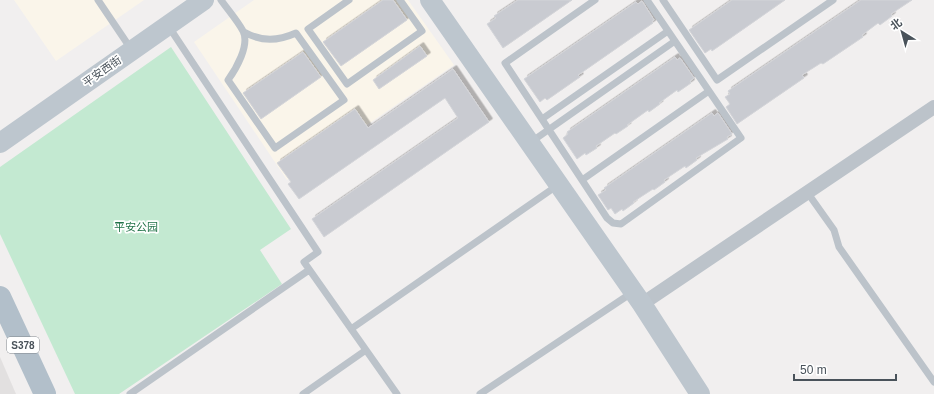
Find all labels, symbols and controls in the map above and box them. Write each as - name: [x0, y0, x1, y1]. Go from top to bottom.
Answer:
- north arrow: [882, 12, 922, 52]
- text: 北: [888, 16, 904, 32]
- street label: 平安西街: [81, 53, 123, 89]
- park label: 平安公园: [114, 221, 158, 233]
- road number: S378: [7, 337, 39, 353]
- scale bar: [794, 356, 896, 382]
- text: 50 m: [800, 363, 827, 377]

